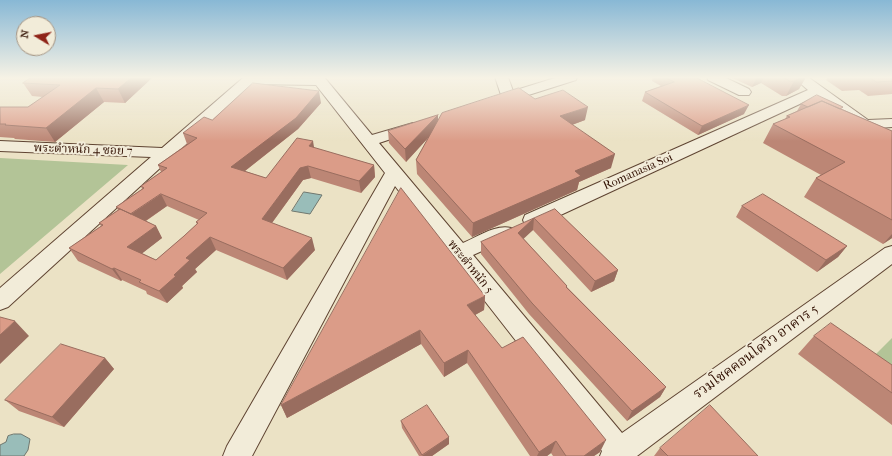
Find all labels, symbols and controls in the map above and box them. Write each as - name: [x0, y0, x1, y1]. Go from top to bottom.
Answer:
- north arrow: [16, 16, 56, 56]
- text: N: [18, 29, 32, 39]
- street label: พระตำหนัก 4 ซอย 7: [33, 141, 133, 159]
- street label: Romanasia Soi: [601, 150, 675, 194]
- street label: พระตำหนัก 5: [444, 237, 496, 297]
- street label: รวมโชคคอนโดวิว อาคาร 5: [690, 301, 822, 403]

